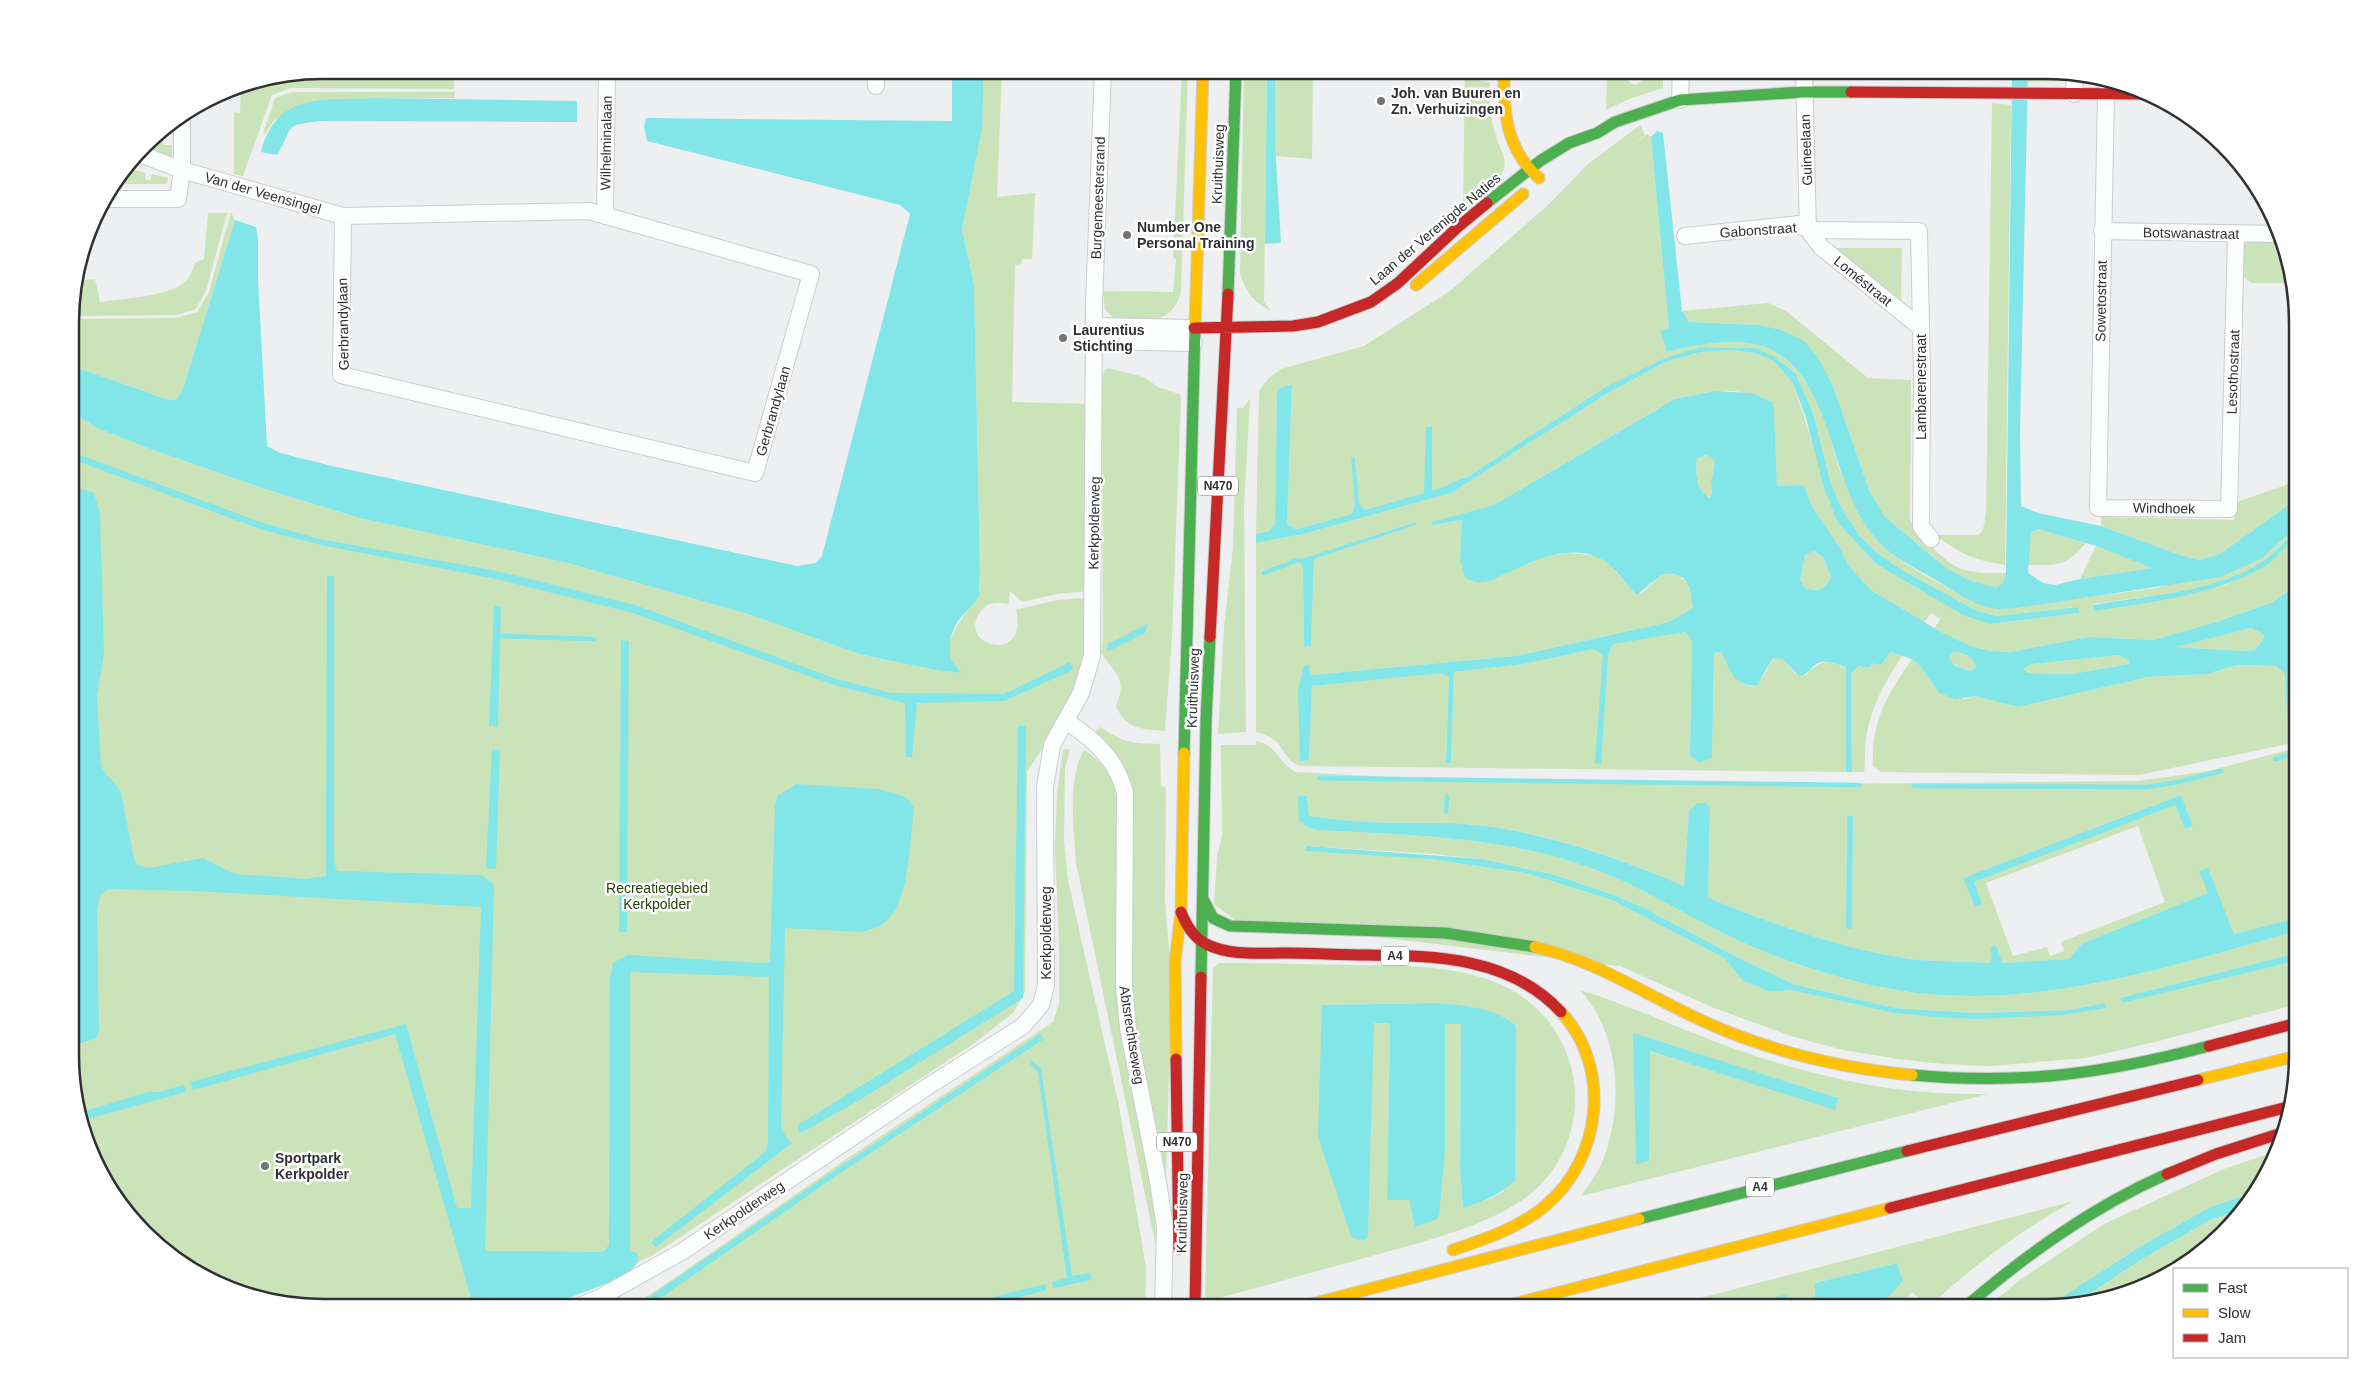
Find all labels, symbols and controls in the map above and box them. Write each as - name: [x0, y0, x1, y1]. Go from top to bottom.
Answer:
- place label: Joh. van Buuren en Zn. Verhuizingen: [1391, 85, 1521, 117]
- street label: Wilhelminalaan: [597, 95, 615, 191]
- marker: Joh. van Buuren en Zn. Verhuizingen: [1375, 95, 1387, 107]
- street label: Guineelaan: [1797, 114, 1815, 186]
- street label: Kruithuisweg: [1209, 124, 1227, 204]
- street label: Burgemeestersrand: [1088, 136, 1108, 260]
- street label: Van der Veensingel: [203, 169, 323, 217]
- street label: Laan der Verenigde Naties: [1366, 170, 1504, 288]
- place label: Number One Personal Training: [1137, 219, 1254, 251]
- street label: Gabonstraat: [1719, 219, 1797, 241]
- street label: Botswanastraat: [2143, 224, 2239, 242]
- marker: Number One Personal Training: [1121, 229, 1133, 241]
- street label: Loméstraat: [1831, 253, 1895, 309]
- street label: Sowetostraat: [2092, 260, 2110, 342]
- street label: Gerbrandylaan: [334, 278, 352, 370]
- place label: Laurentius Stichting: [1073, 322, 1145, 354]
- street label: Lesothostraat: [2224, 329, 2242, 415]
- marker: Laurentius Stichting: [1057, 332, 1069, 344]
- street label: Lambarenestraat: [1913, 334, 1929, 440]
- street label: Gerbrandylaan: [753, 364, 793, 458]
- street label: Kerkpolderweg: [1085, 476, 1103, 570]
- road number: N470: [1198, 476, 1238, 496]
- street label: Windhoek: [2133, 499, 2196, 517]
- street label: Kruithuisweg: [1184, 648, 1202, 728]
- park label: Recreatiegebied Kerkpolder: [606, 880, 708, 912]
- street label: Kerkpolderweg: [1038, 886, 1054, 980]
- road number: A4: [1381, 946, 1409, 966]
- street label: Abtsrechtseweg: [1116, 985, 1148, 1085]
- road number: N470: [1157, 1132, 1197, 1152]
- place label: Sportpark Kerkpolder: [275, 1150, 349, 1182]
- marker: Sportpark Kerkpolder: [259, 1160, 271, 1172]
- street label: Kruithuisweg: [1173, 1173, 1191, 1253]
- street label: Kerkpolderweg: [701, 1177, 787, 1243]
- road number: A4: [1746, 1178, 1774, 1196]
- legend: [2173, 1268, 2348, 1358]
- text: Fast: [2218, 1279, 2248, 1296]
- text: Slow: [2218, 1304, 2251, 1321]
- text: Jam: [2218, 1329, 2246, 1346]

